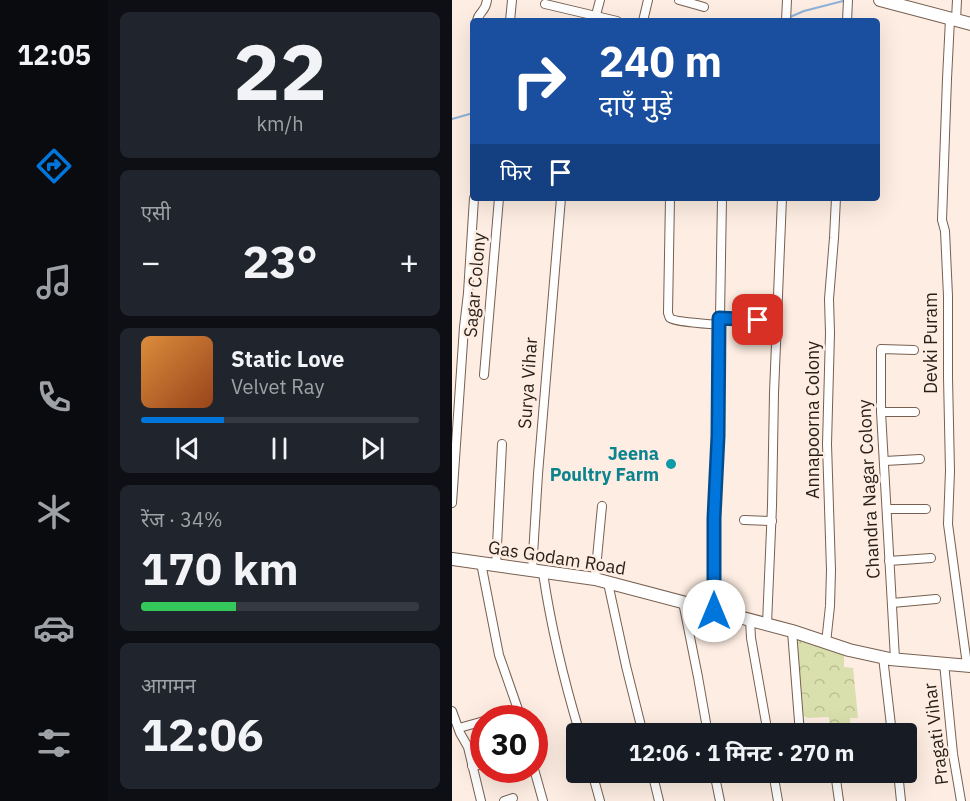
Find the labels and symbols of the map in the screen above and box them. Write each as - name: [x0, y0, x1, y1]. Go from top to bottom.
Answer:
- street label: Sagar Colony: [458, 232, 491, 338]
- street label: Devki Puram: [919, 292, 942, 394]
- pin: [732, 294, 783, 345]
- street label: Surya Vihar: [513, 336, 542, 430]
- street label: Annapoorna Colony: [801, 341, 824, 499]
- street label: Chandra Nagar Colony: [852, 399, 885, 579]
- place label: Jeena Poultry Farm: [550, 442, 659, 486]
- marker: Jeena Poultry Farm: [664, 457, 678, 471]
- street label: Gas Godam Road: [487, 535, 628, 580]
- position arrow: [682, 579, 746, 643]
- street label: Pragati Vihar: [918, 681, 953, 787]
- speed limit sign: 30: [470, 705, 548, 783]

